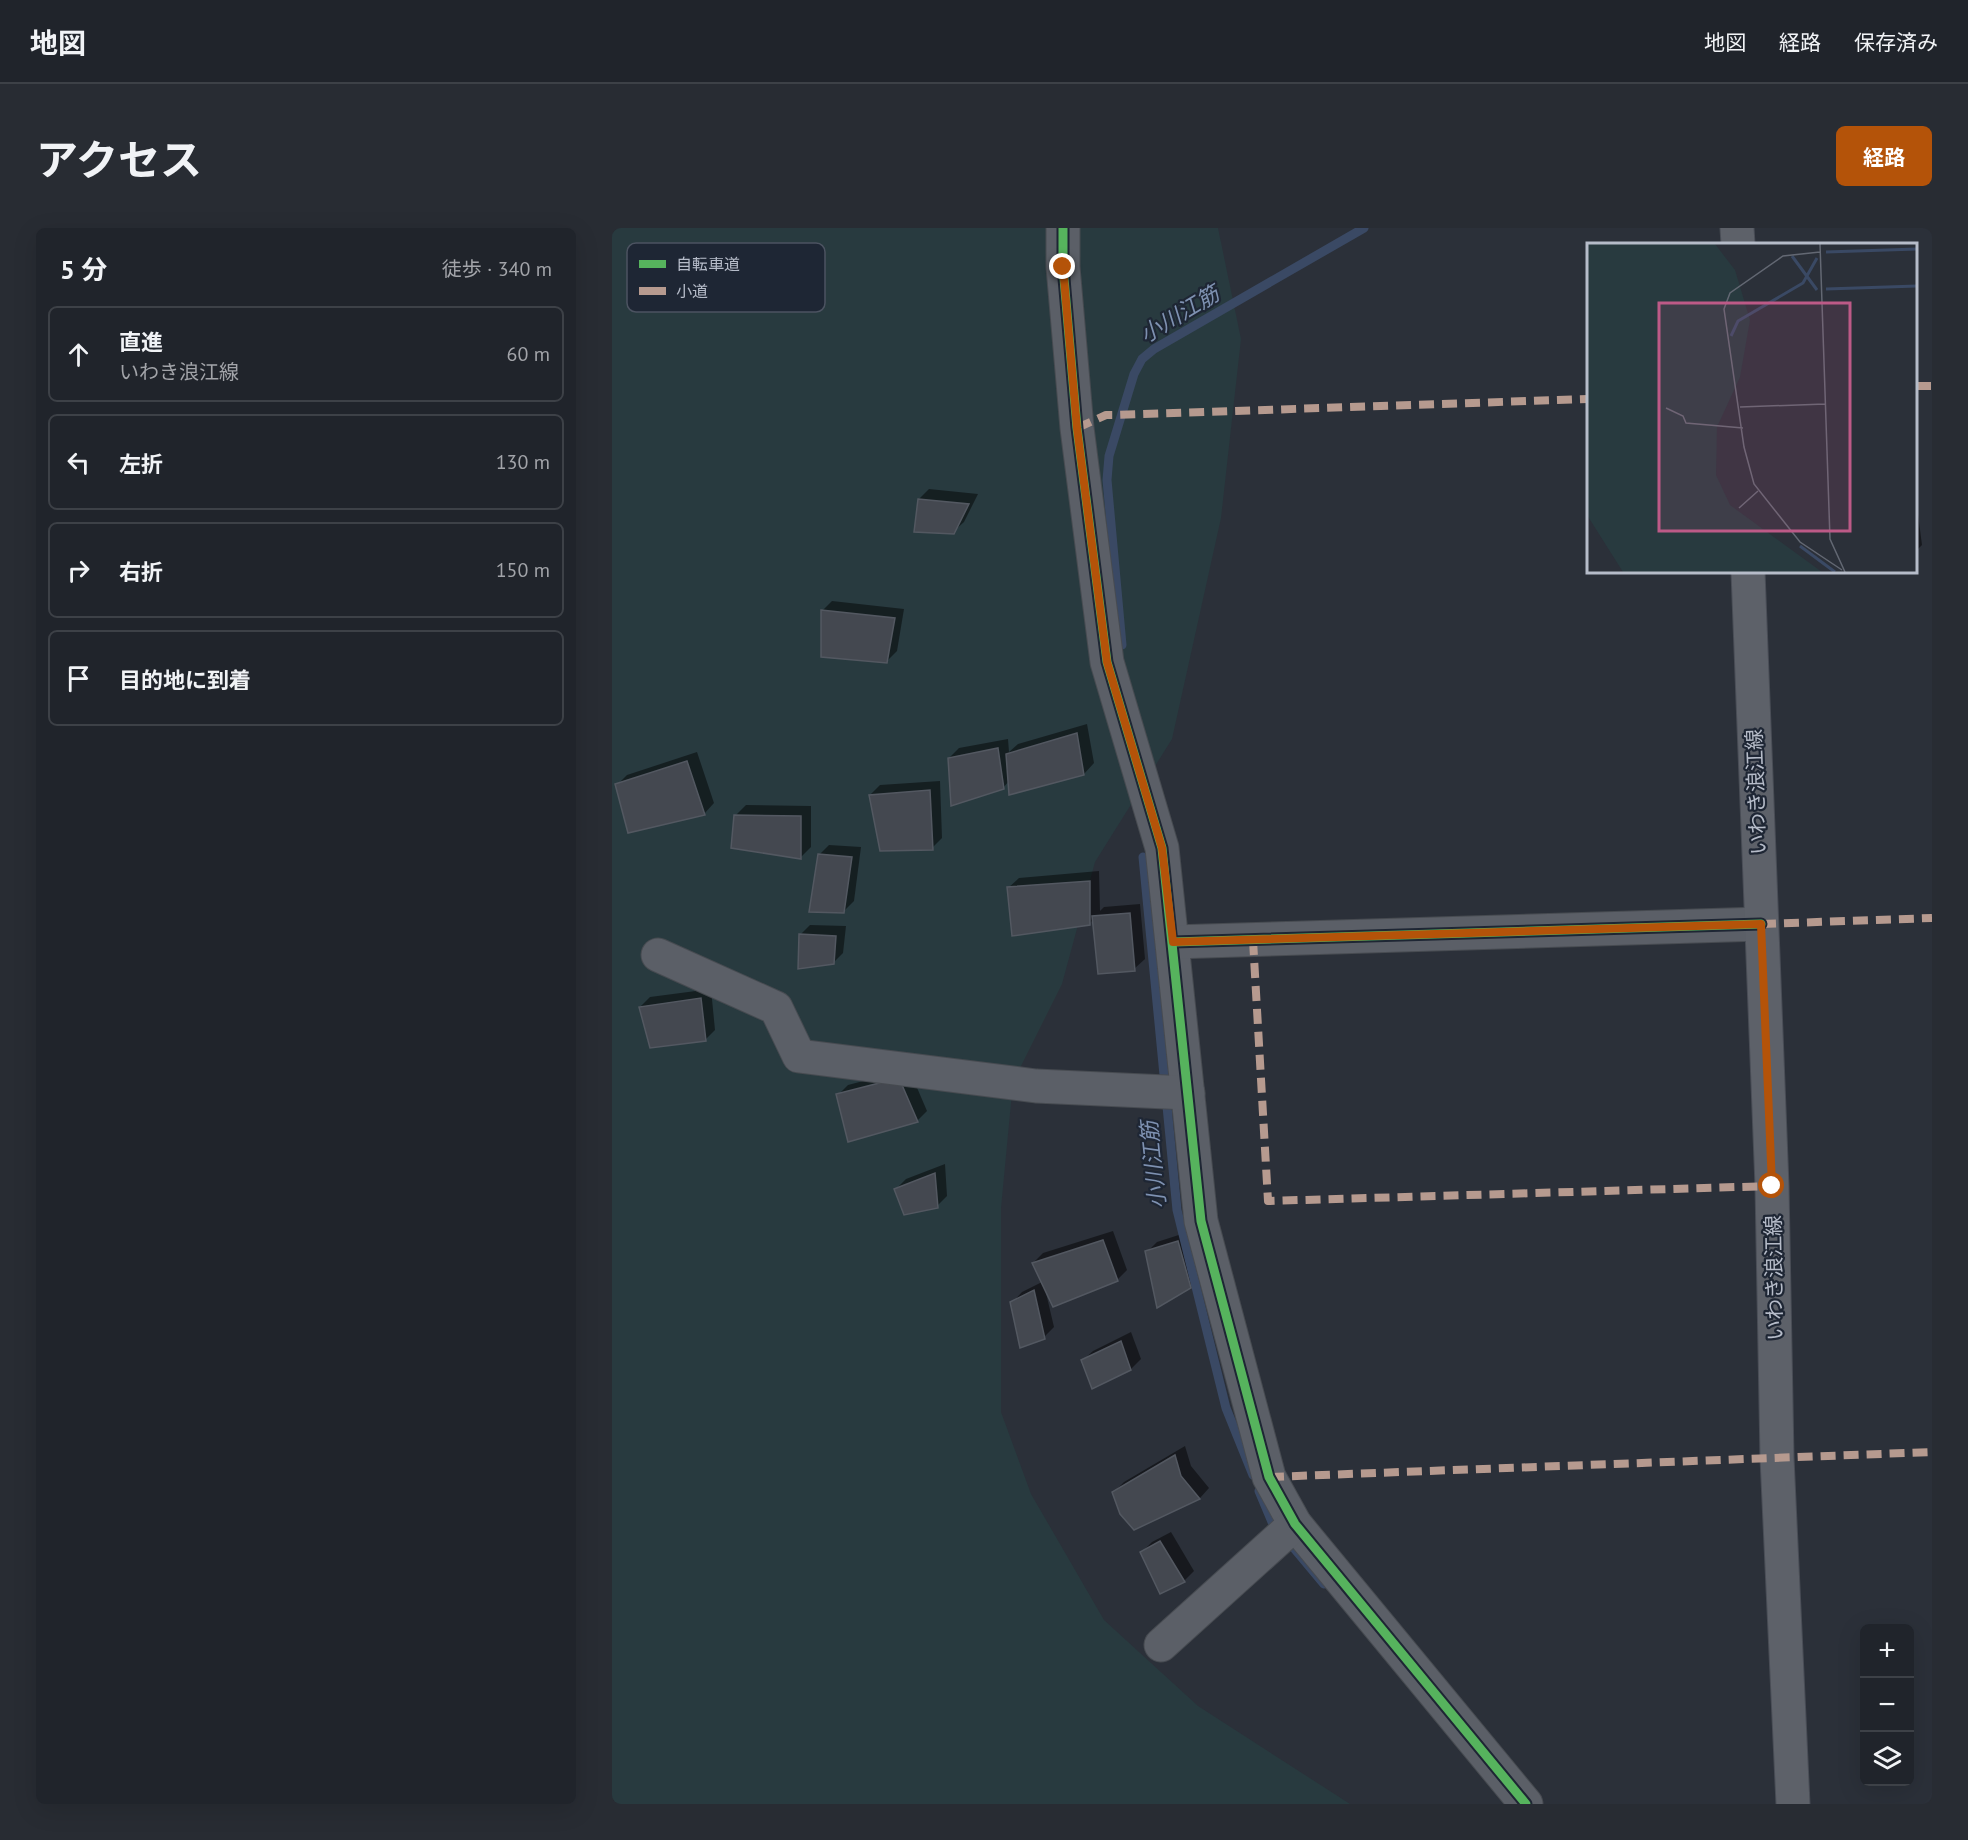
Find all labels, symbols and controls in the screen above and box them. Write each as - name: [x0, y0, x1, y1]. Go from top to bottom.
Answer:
- text: 地図: [30, 24, 86, 61]
- text: 地図: [1704, 29, 1746, 56]
- text: 経路: [1779, 29, 1821, 56]
- text: 保存済み: [1854, 29, 1938, 56]
- button: 経路: [1836, 126, 1932, 186]
- text: アクセス: [36, 132, 202, 187]
- legend: [627, 243, 825, 312]
- inset map: [1587, 243, 1917, 573]
- text: 5 分: [60, 253, 107, 286]
- route end: [1049, 253, 1075, 279]
- text: 自転車道: [676, 254, 740, 274]
- text: 徒歩 · 340 m: [442, 256, 552, 282]
- water label: 小川江筋: [1134, 278, 1226, 349]
- text: 小道: [676, 281, 708, 301]
- text: 直進: [119, 328, 163, 356]
- icon: ahead: [62, 338, 95, 371]
- text: 60 m: [507, 341, 550, 367]
- text: いわき浪江線: [119, 359, 239, 385]
- icon: left: [62, 446, 95, 479]
- text: 130 m: [496, 449, 550, 475]
- text: 左折: [119, 450, 163, 478]
- icon: right: [62, 554, 95, 587]
- text: 150 m: [496, 557, 550, 583]
- text: 右折: [119, 558, 163, 586]
- icon: arrive: [62, 662, 95, 695]
- text: 目的地に到着: [119, 666, 251, 694]
- street label: いわき浪江線: [1740, 729, 1772, 855]
- water label: 小川江筋: [1134, 1117, 1172, 1210]
- route start: [1758, 1172, 1784, 1198]
- street label: いわき浪江線: [1759, 1215, 1789, 1341]
- map controls: [1860, 1624, 1914, 1786]
- button: +: [1860, 1624, 1914, 1678]
- button: −: [1860, 1678, 1914, 1732]
- button: layers: [1860, 1732, 1914, 1786]

